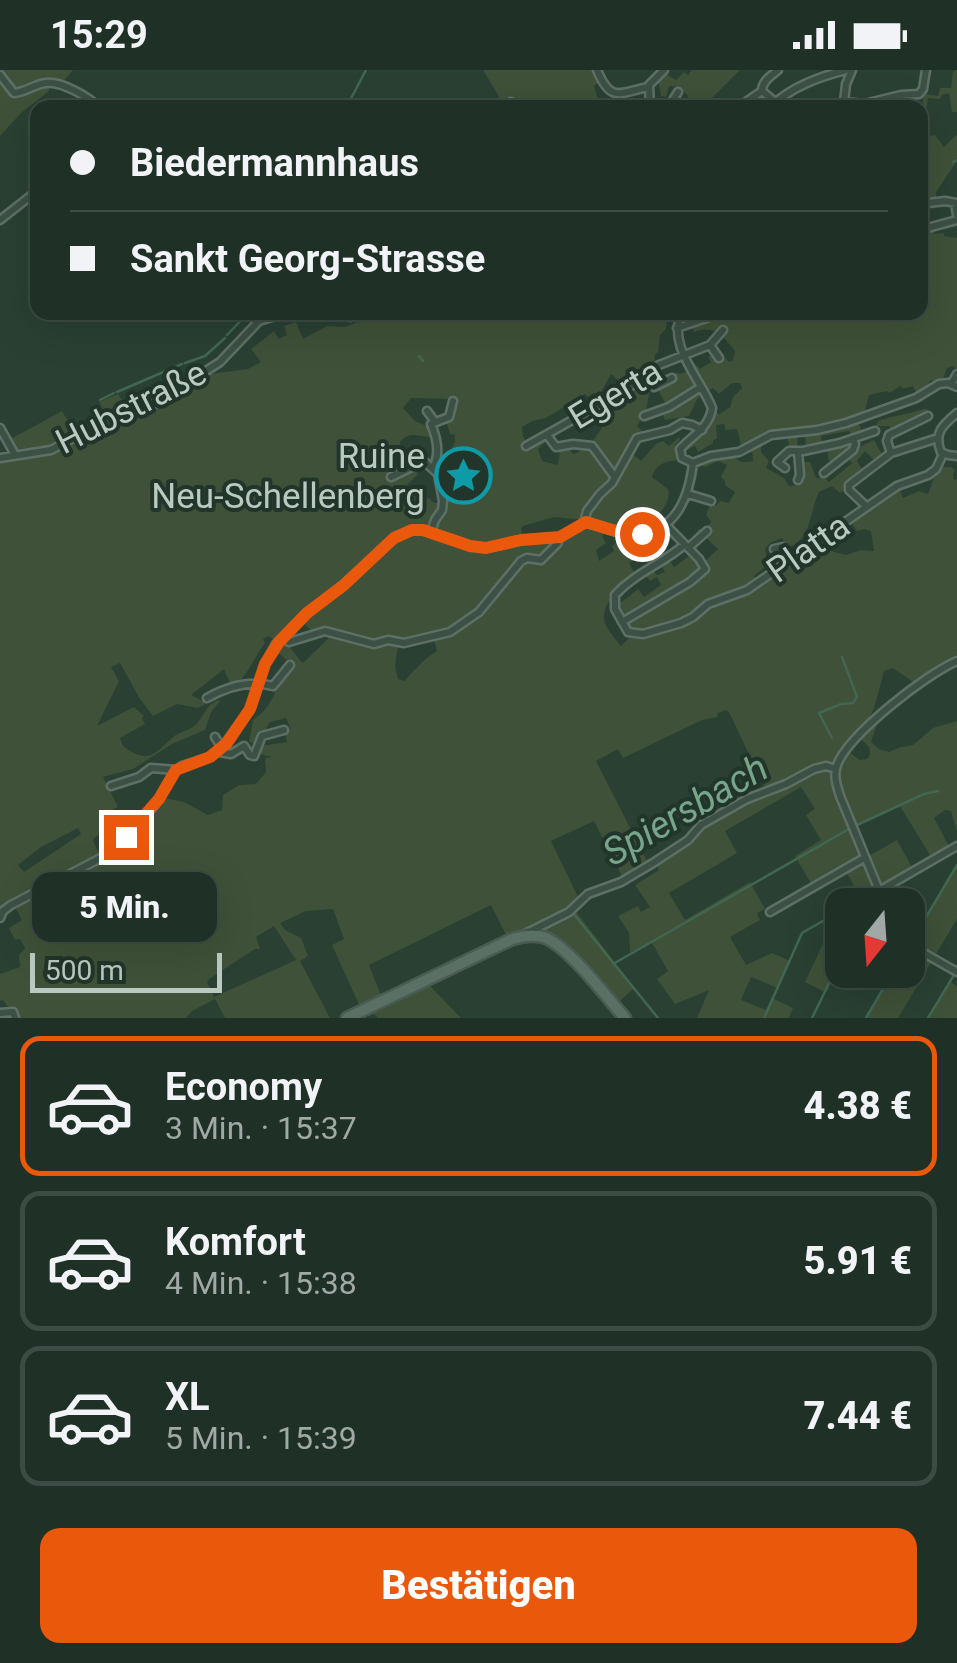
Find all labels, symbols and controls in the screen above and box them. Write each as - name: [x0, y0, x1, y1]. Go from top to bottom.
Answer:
- text: 15:29: [50, 13, 148, 57]
- text: Biedermannhaus: [130, 141, 419, 185]
- text: Sankt Georg-Strasse: [130, 237, 485, 281]
- street label: Egerta: [561, 351, 669, 438]
- street label: Hubstraße: [49, 352, 213, 463]
- place label: Ruine Neu-Schellenberg: [151, 436, 425, 517]
- place icon: Ruine Neu-Schellenberg: [434, 446, 494, 506]
- street label: Platta: [759, 505, 858, 591]
- route start: [620, 512, 665, 557]
- water label: Spiersbach: [595, 745, 775, 875]
- route end: [104, 815, 149, 860]
- callout: 5 Min.: [34, 872, 218, 942]
- text: 5 Min.: [79, 888, 170, 926]
- north arrow: [825, 888, 925, 988]
- map controls: [825, 888, 925, 988]
- scale bar: [30, 948, 222, 993]
- text: 500 m: [45, 954, 124, 987]
- icon: car: [45, 1061, 135, 1151]
- text: Economy: [165, 1065, 322, 1109]
- text: 4.38 €: [804, 1084, 912, 1128]
- text: 3 Min. · 15:37: [165, 1109, 357, 1147]
- icon: car: [45, 1216, 135, 1306]
- text: Komfort: [165, 1220, 306, 1264]
- text: 5.91 €: [804, 1239, 912, 1283]
- text: 4 Min. · 15:38: [165, 1264, 357, 1302]
- icon: car: [45, 1371, 135, 1461]
- text: XL: [165, 1375, 210, 1419]
- text: 7.44 €: [804, 1394, 912, 1438]
- text: 5 Min. · 15:39: [165, 1419, 357, 1457]
- button: Bestätigen: [40, 1528, 917, 1643]

